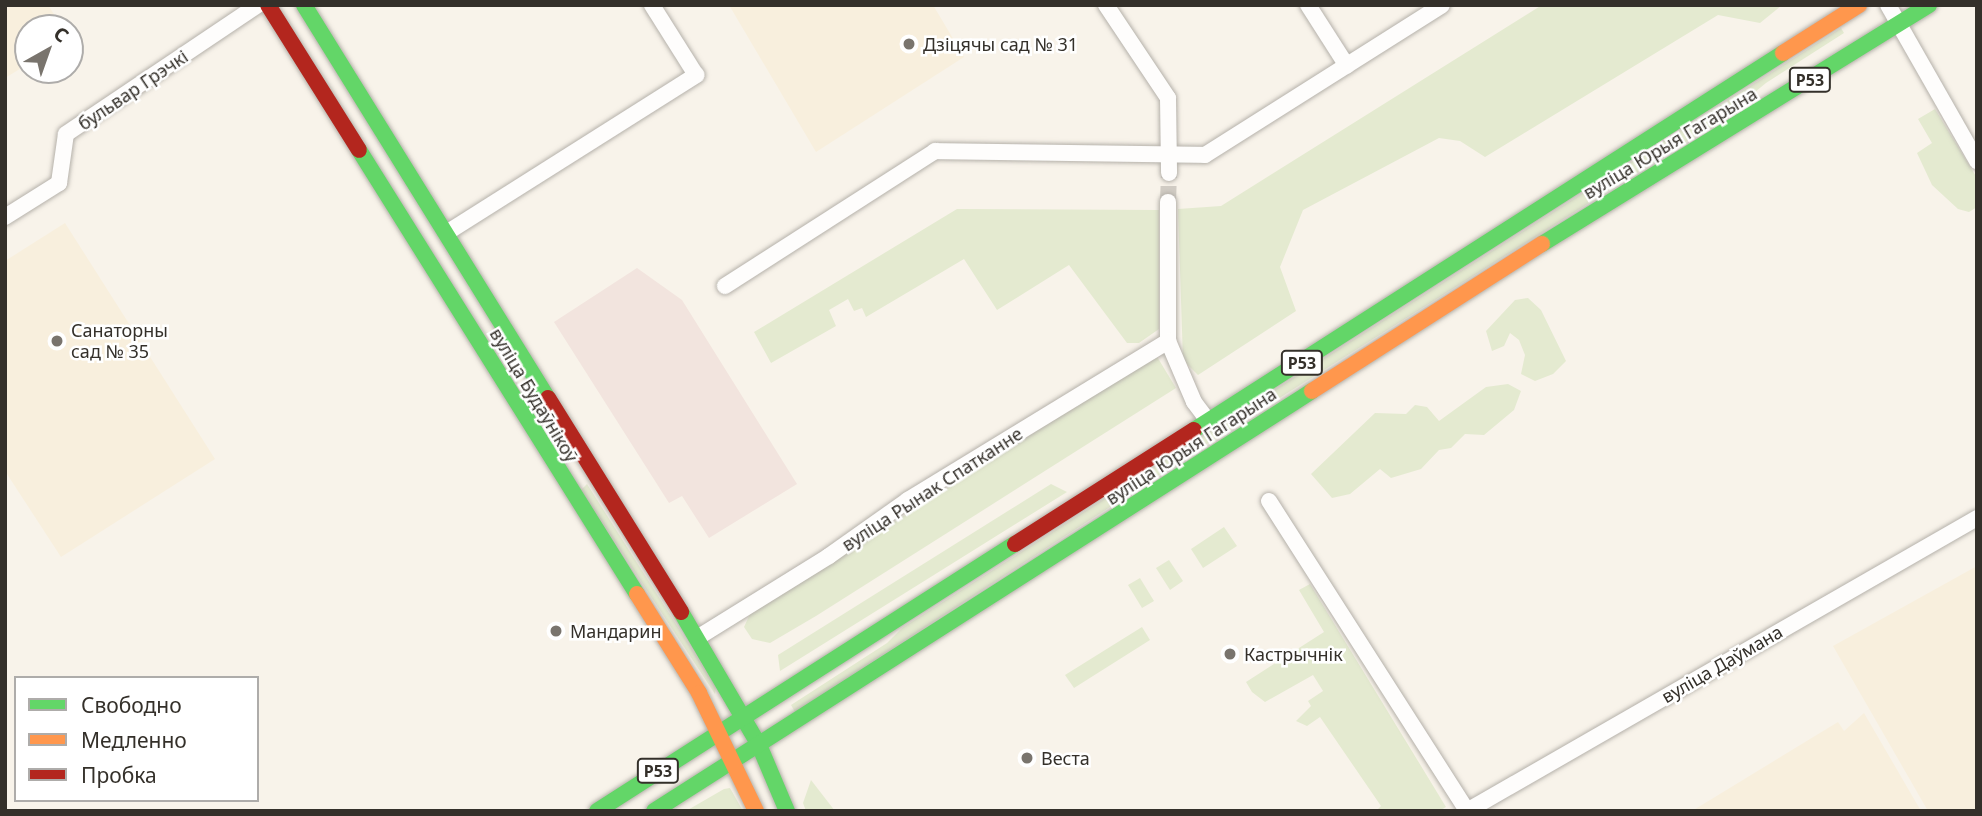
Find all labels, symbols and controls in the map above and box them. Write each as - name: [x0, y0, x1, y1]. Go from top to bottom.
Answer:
- north arrow: [14, 14, 84, 84]
- text: С: [48, 21, 74, 48]
- place label: Дзіцячы сад № 31: [923, 33, 1078, 55]
- marker: Дзіцячы сад № 31: [901, 36, 917, 52]
- street label: бульвар Грэчкі: [74, 45, 192, 135]
- road number: Р53: [1787, 68, 1833, 92]
- street label: вуліца Юрыя Гагарына: [1579, 83, 1761, 203]
- place label: Санаторны сад № 35: [71, 320, 168, 362]
- street label: вуліца Будаўнікоў: [485, 324, 583, 466]
- marker: Санаторны сад № 35: [49, 333, 65, 349]
- road number: Р53: [1279, 350, 1325, 376]
- street label: вуліца Юрыя Гагарына: [1102, 383, 1280, 509]
- street label: вуліца Рынак Спатканне: [838, 423, 1026, 555]
- place label: Мандарин: [570, 620, 661, 642]
- street label: вуліца Даўмана: [1658, 621, 1786, 707]
- marker: Мандарин: [548, 623, 564, 639]
- place label: Кастрычнік: [1244, 643, 1343, 665]
- marker: Кастрычнік: [1222, 646, 1238, 662]
- legend: [14, 676, 259, 802]
- text: Свободно: [81, 691, 182, 719]
- text: Медленно: [81, 726, 187, 754]
- place label: Веста: [1041, 747, 1090, 769]
- marker: Веста: [1019, 750, 1035, 766]
- road number: Р53: [635, 758, 681, 784]
- text: Пробка: [81, 761, 157, 789]

